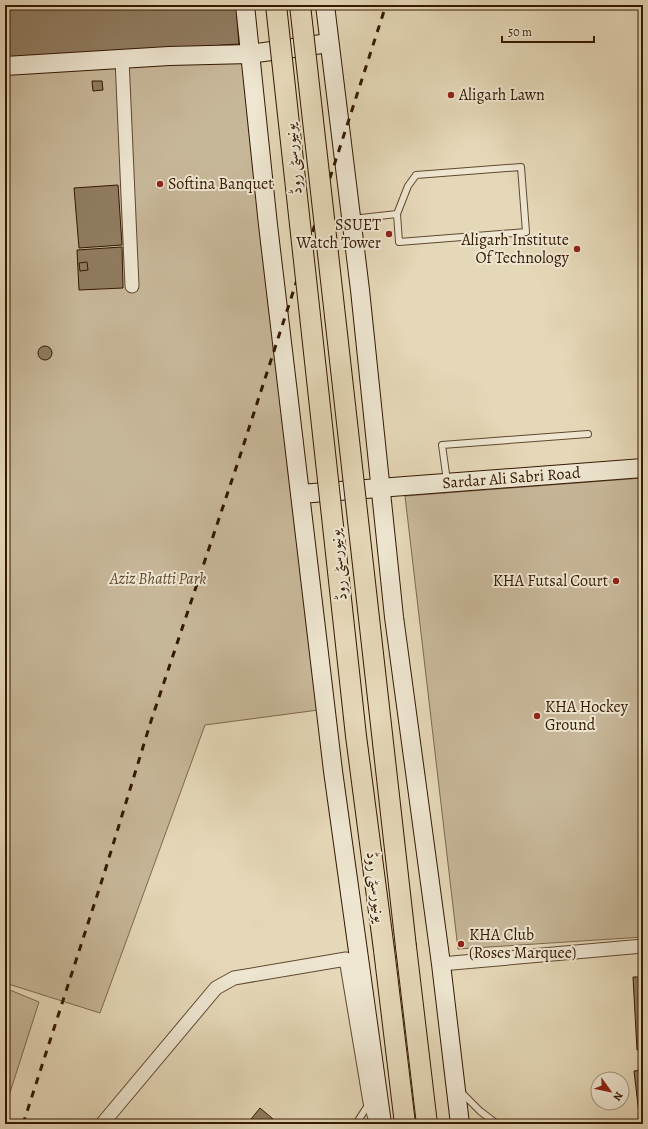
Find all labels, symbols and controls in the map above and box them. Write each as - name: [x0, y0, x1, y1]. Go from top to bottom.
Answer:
- scale bar: [502, 18, 594, 44]
- text: 50 m: [508, 24, 532, 40]
- place label: Aligarh Lawn: [458, 84, 545, 106]
- marker: Aligarh Lawn: [446, 90, 456, 100]
- street label: یونیورسٹی روڈ: [278, 121, 308, 196]
- place label: Softina Banquet: [168, 173, 274, 195]
- marker: Softina Banquet: [155, 179, 165, 189]
- place label: SSUET Watch Tower: [295, 214, 381, 254]
- marker: SSUET Watch Tower: [384, 229, 394, 239]
- place label: Aligarh Institute Of Technology: [460, 229, 570, 269]
- marker: Aligarh Institute Of Technology: [572, 244, 582, 254]
- street label: Sardar Ali Sabri Road: [441, 462, 582, 494]
- street label: یونیورسٹی روڈ: [323, 527, 353, 602]
- park label: Aziz Bhatti Park: [109, 568, 206, 590]
- place label: KHA Futsal Court: [493, 570, 608, 592]
- marker: KHA Futsal Court: [611, 576, 621, 586]
- place label: KHA Hockey Ground: [545, 696, 629, 736]
- marker: KHA Hockey Ground: [532, 711, 542, 721]
- street label: یونیورسٹی روڈ: [361, 850, 391, 925]
- place label: KHA Club (Roses Marquee): [469, 924, 576, 964]
- marker: KHA Club (Roses Marquee): [456, 939, 466, 949]
- north arrow: [590, 1071, 630, 1111]
- text: N: [609, 1089, 626, 1104]

